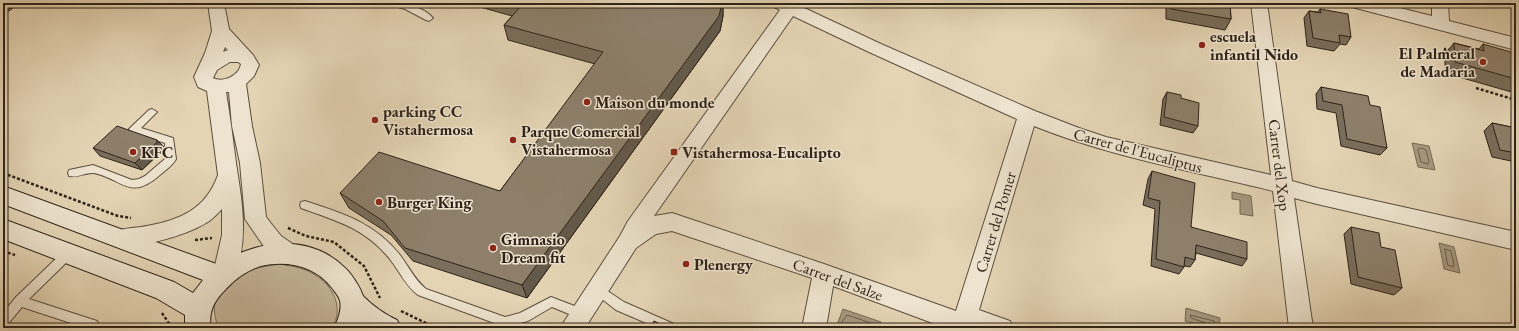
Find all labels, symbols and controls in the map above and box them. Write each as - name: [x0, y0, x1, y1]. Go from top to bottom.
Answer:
- place label: escuela infantil Nido: [1210, 26, 1298, 65]
- marker: escuela infantil Nido: [1197, 40, 1207, 50]
- place label: El Palmeral de Madaria: [1399, 43, 1476, 82]
- marker: El Palmeral de Madaria: [1478, 57, 1488, 67]
- place label: Maison du monde: [595, 92, 715, 113]
- marker: Maison du monde: [582, 97, 592, 107]
- place label: parking CC Vistahermosa: [383, 101, 474, 140]
- marker: parking CC Vistahermosa: [370, 115, 380, 125]
- street label: Carrer del Xop: [1263, 118, 1296, 212]
- place label: Parque Comercial Vistahermosa: [521, 121, 640, 160]
- street label: Carrer de l'Eucaliptus: [1071, 123, 1205, 178]
- marker: Parque Comercial Vistahermosa: [508, 135, 518, 145]
- place label: KFC: [141, 142, 173, 163]
- place label: Vistahermosa-Eucalipto: [682, 142, 841, 163]
- marker: KFC: [128, 147, 138, 157]
- marker: Vistahermosa-Eucalipto: [669, 147, 679, 157]
- street label: Carrer del Pomer: [970, 168, 1021, 275]
- place label: Burger King: [387, 192, 472, 213]
- marker: Burger King: [374, 197, 384, 207]
- place label: Gimnasio Dream fit: [501, 229, 566, 268]
- marker: Gimnasio Dream fit: [488, 243, 498, 253]
- street label: Carrer del Salze: [790, 253, 886, 306]
- place label: Plenergy: [694, 254, 753, 275]
- marker: Plenergy: [681, 259, 691, 269]

